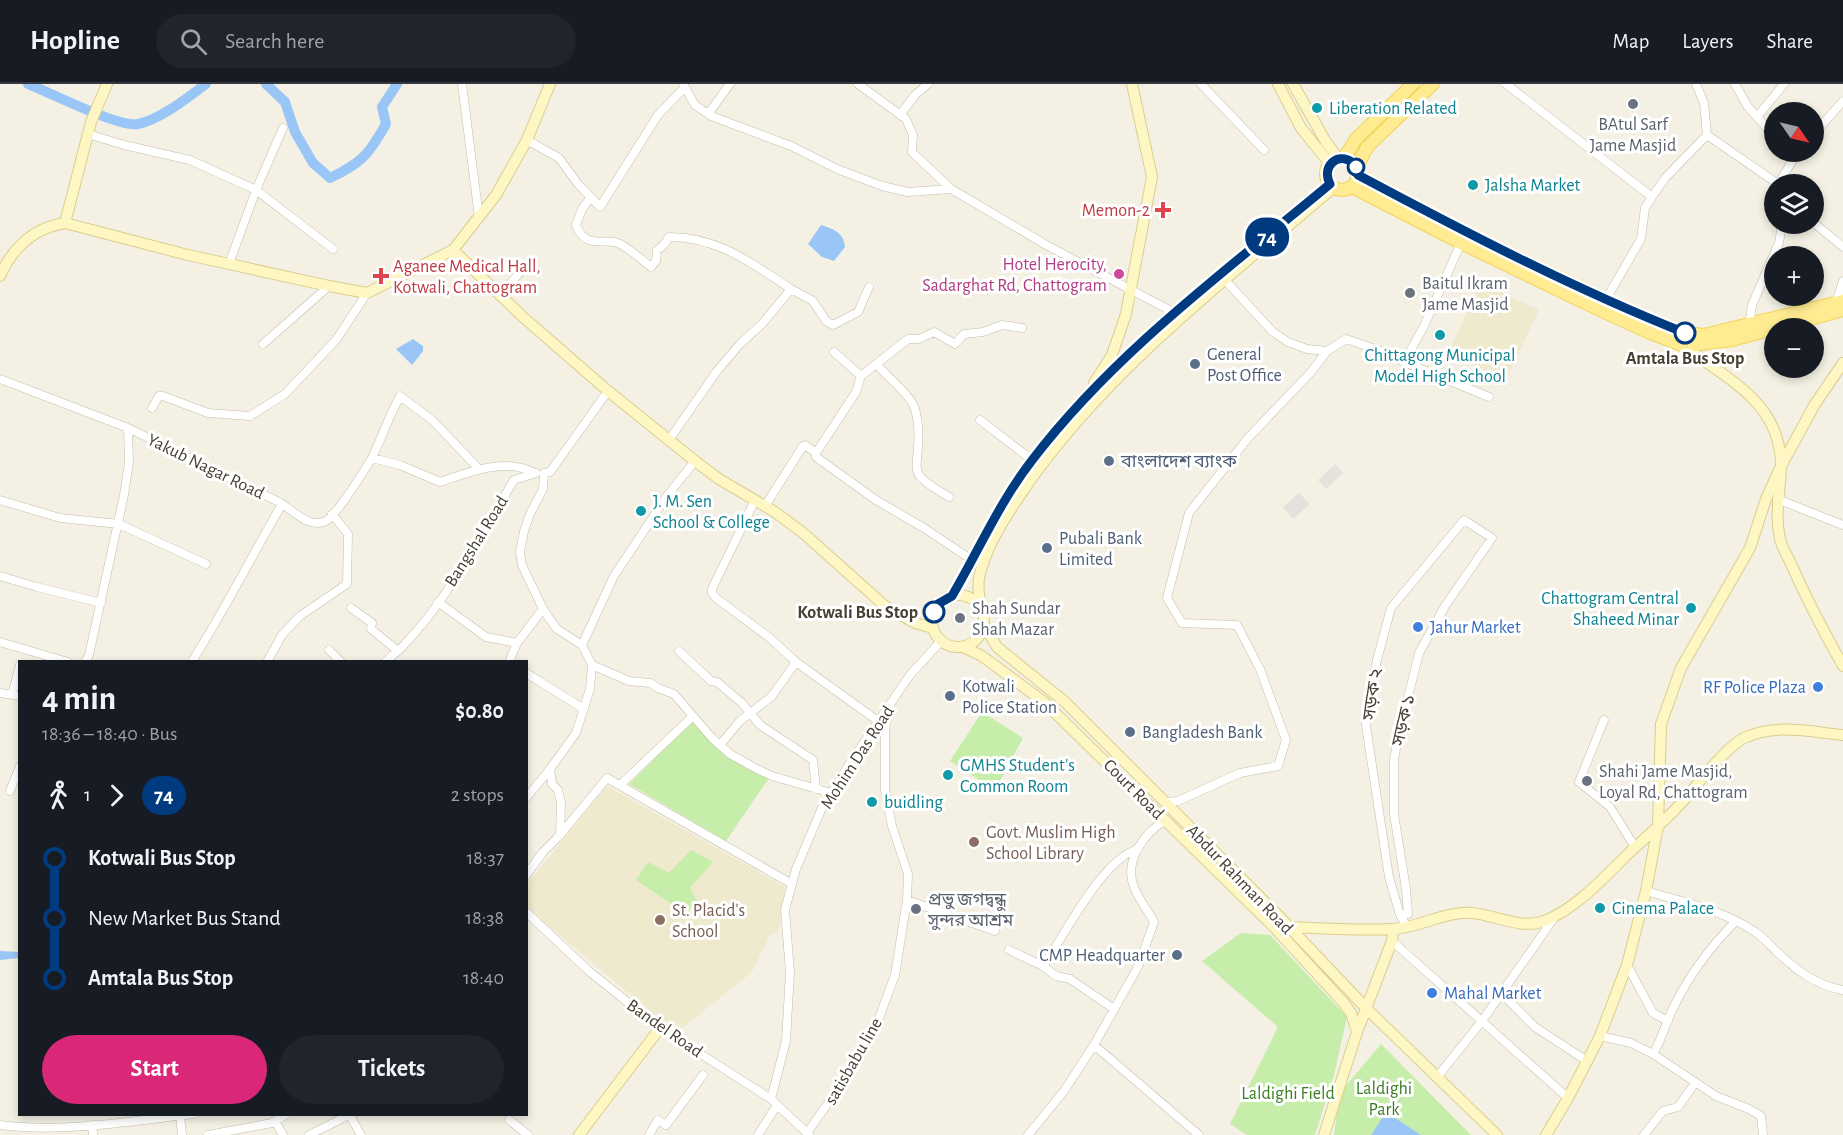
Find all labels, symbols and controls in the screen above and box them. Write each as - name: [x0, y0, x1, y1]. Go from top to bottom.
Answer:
- search box: [156, 14, 576, 68]
- icon: search: [177, 25, 210, 58]
- text: Hopline: [30, 27, 120, 55]
- text: Search here: [225, 30, 324, 52]
- text: Map: [1613, 31, 1649, 52]
- text: Layers: [1682, 31, 1733, 52]
- text: Share: [1766, 31, 1813, 52]
- marker: BAtul Sarf Jame Masjid: [1626, 97, 1640, 111]
- place label: Liberation Related: [1329, 100, 1457, 118]
- marker: Liberation Related: [1310, 101, 1324, 115]
- north arrow: [1764, 102, 1824, 162]
- map controls: [1764, 102, 1824, 378]
- place label: BAtul Sarf Jame Masjid: [1590, 116, 1676, 155]
- unlabelled marker: [1347, 158, 1365, 176]
- button: layers: [1764, 174, 1824, 234]
- place label: Jalsha Market: [1485, 177, 1580, 195]
- marker: Jalsha Market: [1466, 178, 1480, 192]
- marker: Memon-2: [1154, 201, 1172, 219]
- place label: Memon-2: [1082, 202, 1150, 220]
- line badge: 74: [1240, 218, 1294, 256]
- text: 74: [1257, 227, 1277, 248]
- button: +: [1764, 246, 1824, 306]
- place label: Hotel Herocity, Sadarghat Rd, Chattogram: [922, 256, 1107, 295]
- place label: Aganee Medical Hall, Kotwali, Chattogram: [393, 258, 541, 297]
- marker: Hotel Herocity, Sadarghat Rd, Chattogram: [1112, 267, 1126, 281]
- marker: Aganee Medical Hall, Kotwali, Chattogram: [374, 269, 388, 283]
- place label: Baitul Ikram Jame Masjid: [1422, 275, 1508, 314]
- marker: Baitul Ikram Jame Masjid: [1403, 286, 1417, 300]
- button: −: [1764, 318, 1824, 378]
- marker: Amtala Bus Stop: [1674, 322, 1696, 344]
- marker: Chittagong Municipal Model High School: [1433, 328, 1447, 342]
- place label: General Post Office: [1207, 346, 1282, 385]
- place label: Chittagong Municipal Model High School: [1364, 347, 1516, 386]
- place label: Amtala Bus Stop: [1626, 350, 1744, 368]
- marker: General Post Office: [1188, 357, 1202, 371]
- street label: Yakub Nagar Road: [144, 431, 267, 503]
- place label: বাংলাদেশ ব্যাংক: [1120, 453, 1237, 471]
- marker: বাংলাদেশ ব্যাংক: [1102, 454, 1116, 468]
- street label: Bangshal Road: [442, 493, 512, 590]
- place label: J. M. Sen School & College: [653, 493, 770, 532]
- marker: J. M. Sen School & College: [634, 504, 648, 518]
- place label: Pubali Bank Limited: [1059, 530, 1143, 569]
- marker: Pubali Bank Limited: [1040, 541, 1054, 555]
- place label: Chattogram Central Shaheed Minar: [1541, 590, 1679, 629]
- place label: Shah Sundar Shah Mazar: [972, 600, 1061, 639]
- marker: Kotwali Bus Stop: [923, 601, 945, 623]
- marker: Chattogram Central Shaheed Minar: [1684, 601, 1698, 615]
- place label: Kotwali Bus Stop: [797, 604, 918, 622]
- marker: Shah Sundar Shah Mazar: [953, 611, 967, 625]
- place label: Jahur Market: [1430, 619, 1521, 637]
- marker: Jahur Market: [1411, 620, 1425, 634]
- street label: সড়ক ২: [1360, 667, 1386, 722]
- place label: Kotwali Police Station: [962, 678, 1057, 717]
- place label: RF Police Plaza: [1703, 679, 1806, 697]
- marker: RF Police Plaza: [1811, 680, 1825, 694]
- text: 4 min: [42, 683, 116, 716]
- marker: Kotwali Police Station: [943, 689, 957, 703]
- street label: সড়ক ১: [1389, 693, 1419, 749]
- text: $0.80: [455, 700, 504, 722]
- street label: Mohim Das Road: [818, 703, 898, 812]
- text: 18:36 – 18:40 · Bus: [42, 724, 177, 744]
- place label: Bangladesh Bank: [1142, 724, 1263, 742]
- marker: Bangladesh Bank: [1123, 725, 1137, 739]
- street label: Court Road: [1100, 756, 1167, 823]
- place label: GMHS Student's Common Room: [960, 757, 1075, 796]
- place label: Shahi Jame Masjid, Loyal Rd, Chattogram: [1599, 763, 1748, 802]
- marker: GMHS Student's Common Room: [941, 768, 955, 782]
- marker: Shahi Jame Masjid, Loyal Rd, Chattogram: [1580, 774, 1594, 788]
- icon: walk: [42, 779, 75, 812]
- icon: forward: [100, 779, 133, 812]
- text: 1: [84, 785, 91, 805]
- text: 74: [154, 785, 174, 806]
- text: 2 stops: [451, 785, 504, 805]
- place label: buidling: [884, 794, 943, 812]
- marker: buidling: [865, 795, 879, 809]
- street label: Abdur Rahman Road: [1183, 821, 1296, 938]
- place label: Govt. Muslim High School Library: [986, 824, 1116, 863]
- marker: Govt. Muslim High School Library: [967, 835, 981, 849]
- text: Kotwali Bus Stop: [88, 847, 236, 869]
- text: 18:37: [466, 848, 504, 868]
- place label: প্রভু জগদ্বন্ধু সুন্দর আশ্রম: [927, 891, 1014, 931]
- place label: Cinema Palace: [1612, 900, 1714, 918]
- marker: Cinema Palace: [1593, 901, 1607, 915]
- place label: St. Placid's School: [672, 902, 745, 941]
- marker: প্রভু জগদ্বন্ধু সুন্দর আশ্রম: [909, 902, 923, 916]
- text: New Market Bus Stand: [88, 907, 281, 929]
- text: 18:38: [465, 908, 504, 928]
- marker: St. Placid's School: [653, 913, 667, 927]
- place label: CMP Headquarter: [1039, 947, 1165, 965]
- marker: CMP Headquarter: [1170, 948, 1184, 962]
- text: Amtala Bus Stop: [88, 967, 233, 989]
- text: 18:40: [463, 968, 504, 988]
- place label: Mahal Market: [1444, 985, 1542, 1003]
- marker: Mahal Market: [1425, 986, 1439, 1000]
- street label: Bandel Road: [623, 996, 706, 1061]
- street label: satisbabu line: [822, 1015, 886, 1108]
- button: Start: [42, 1035, 267, 1104]
- button: Tickets: [279, 1035, 504, 1104]
- park label: Laldighi Park: [1356, 1080, 1412, 1119]
- park label: Laldighi Field: [1241, 1085, 1335, 1103]

